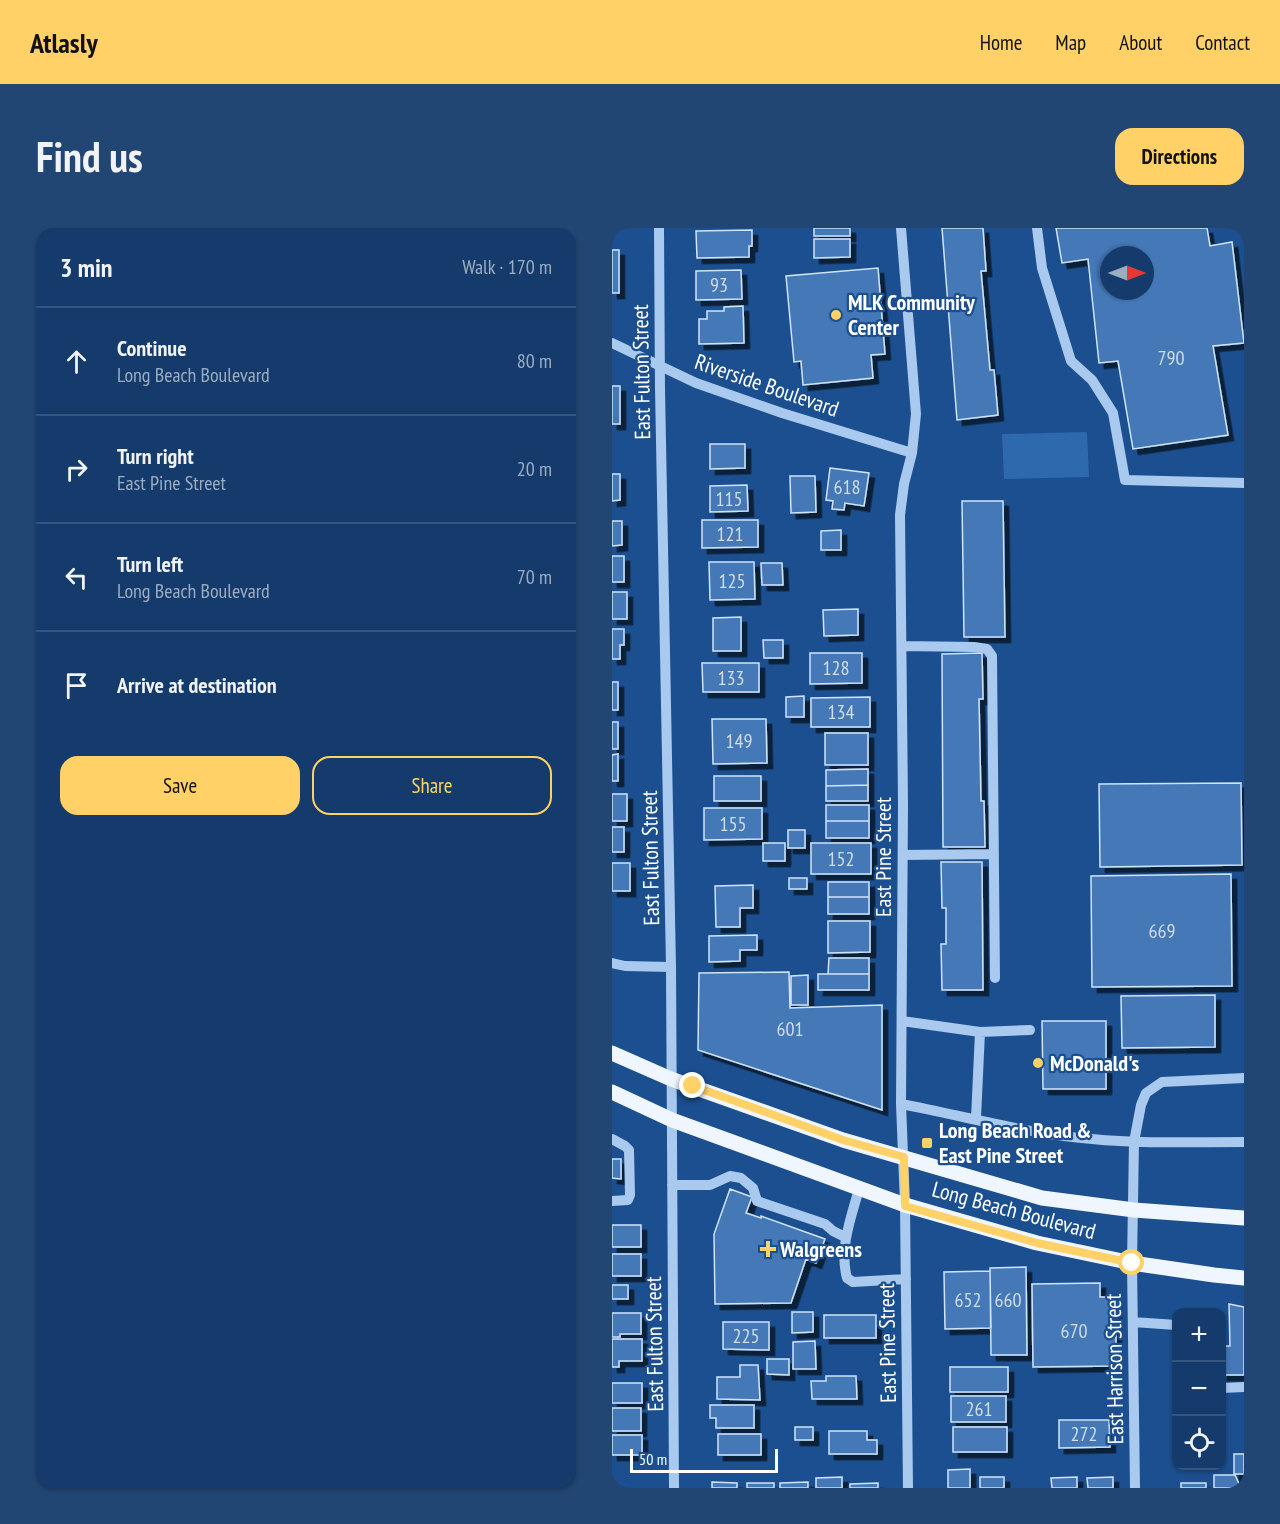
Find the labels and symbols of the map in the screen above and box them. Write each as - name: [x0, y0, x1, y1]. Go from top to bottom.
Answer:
- north arrow: [1100, 246, 1154, 300]
- house number: 93: [710, 272, 728, 298]
- place label: MLK Community Center: [848, 288, 976, 341]
- street label: East Fulton Street: [626, 304, 656, 440]
- marker: MLK Community Center: [829, 308, 843, 322]
- house number: 790: [1158, 345, 1185, 371]
- street label: Riverside Boulevard: [691, 347, 843, 423]
- house number: 618: [834, 474, 861, 500]
- house number: 115: [716, 486, 743, 512]
- house number: 121: [717, 521, 744, 547]
- house number: 125: [719, 568, 746, 594]
- house number: 128: [823, 655, 850, 681]
- house number: 133: [718, 665, 745, 691]
- house number: 134: [828, 699, 855, 725]
- house number: 149: [726, 728, 753, 754]
- street label: East Fulton Street: [635, 790, 665, 926]
- street label: East Pine Street: [869, 797, 897, 917]
- house number: 155: [720, 811, 747, 837]
- house number: 152: [828, 846, 855, 872]
- house number: 669: [1149, 918, 1176, 944]
- house number: 601: [777, 1016, 804, 1042]
- place label: McDonald's: [1050, 1049, 1139, 1077]
- marker: McDonald's: [1031, 1056, 1045, 1070]
- route end: [679, 1072, 705, 1098]
- place label: Long Beach Road & East Pine Street: [939, 1116, 1091, 1169]
- marker: Long Beach Road & East Pine Street: [920, 1136, 934, 1150]
- street label: Long Beach Boulevard: [929, 1175, 1099, 1245]
- place label: Walgreens: [779, 1235, 862, 1263]
- marker: Walgreens: [761, 1242, 775, 1256]
- route start: [1118, 1249, 1144, 1275]
- street label: East Fulton Street: [639, 1276, 669, 1412]
- street label: East Pine Street: [872, 1283, 902, 1403]
- house number: 652: [955, 1287, 982, 1313]
- house number: 660: [995, 1287, 1022, 1313]
- street label: East Harrison Street: [1099, 1293, 1129, 1445]
- house number: 670: [1061, 1318, 1088, 1344]
- house number: 225: [733, 1323, 760, 1349]
- house number: 261: [966, 1396, 993, 1422]
- house number: 272: [1071, 1421, 1098, 1447]
- scale bar: [630, 1446, 778, 1474]

